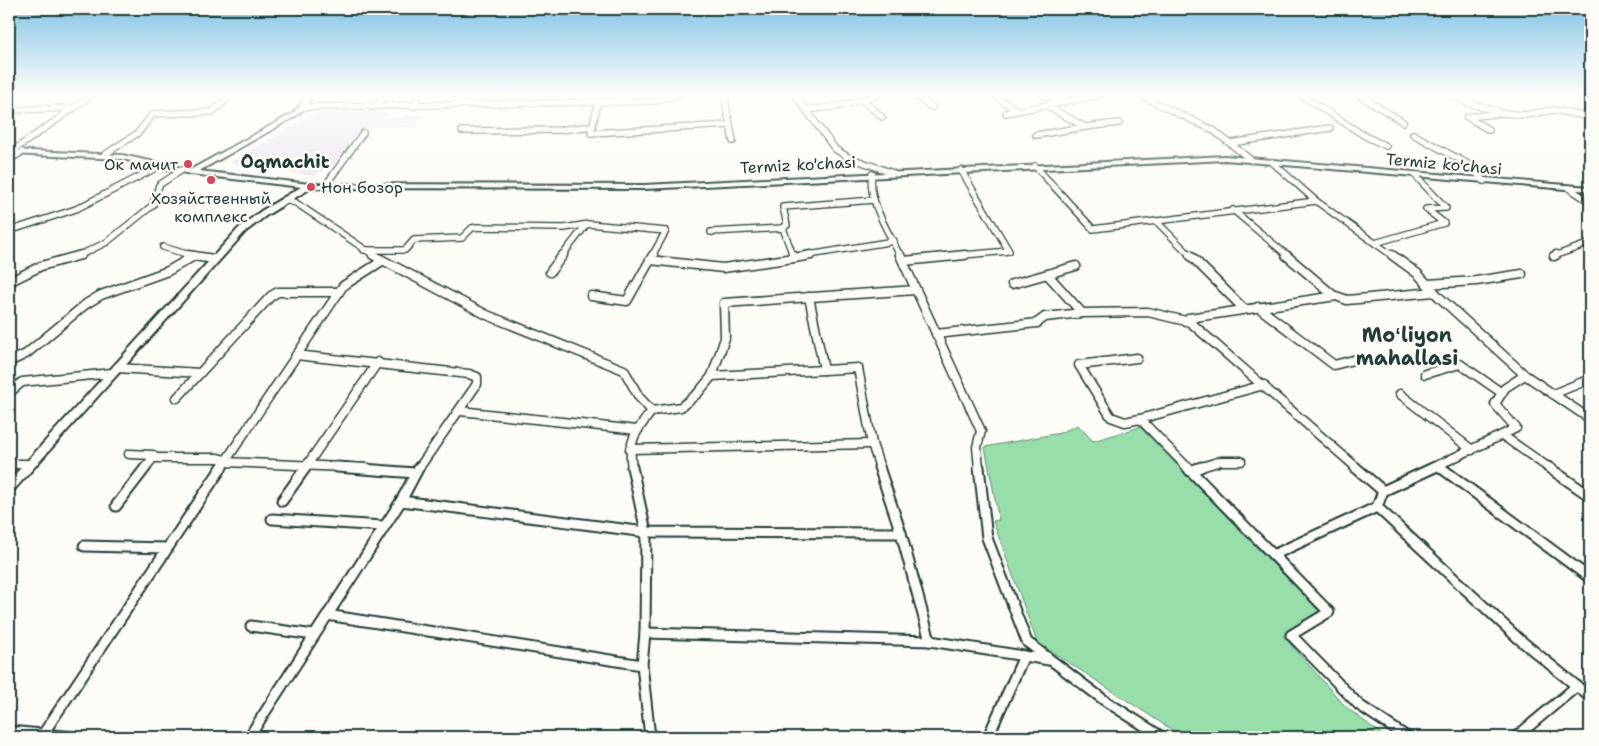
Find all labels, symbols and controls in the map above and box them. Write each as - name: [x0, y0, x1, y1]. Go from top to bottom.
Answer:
- street label: Termiz ko'chasi: [1385, 148, 1503, 180]
- district label: Oqmachit: [240, 150, 330, 174]
- street label: Termiz ko'chasi: [739, 151, 857, 179]
- place label: Ок мачит: [104, 154, 179, 175]
- marker: Ок мачит: [182, 158, 194, 170]
- marker: Хозяйственный комплекс: [205, 174, 217, 186]
- place label: Нон бозор: [321, 177, 403, 198]
- marker: Нон бозор: [305, 181, 317, 193]
- place label: Хозяйственный комплекс: [151, 188, 271, 227]
- district label: Moʻliyon mahallasi: [1356, 322, 1458, 371]

